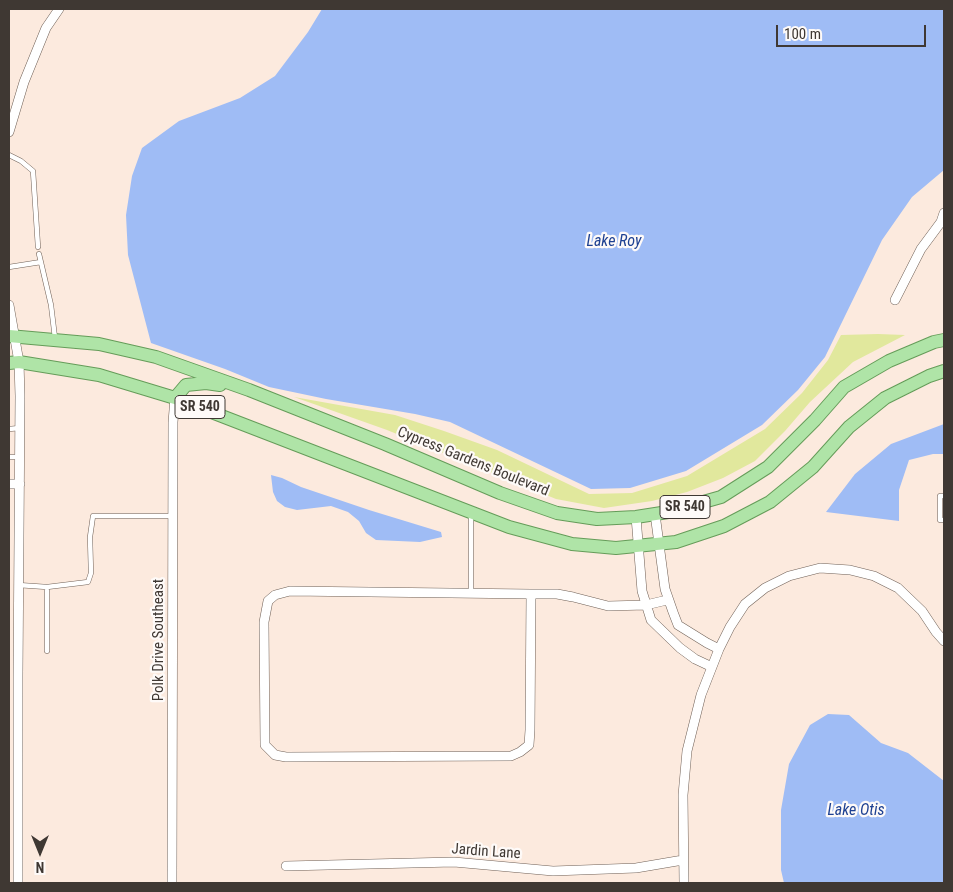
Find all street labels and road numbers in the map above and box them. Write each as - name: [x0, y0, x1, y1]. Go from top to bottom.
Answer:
- road number: SR 540: [175, 396, 225, 418]
- street label: Cypress Gardens Boulevard: [395, 423, 551, 501]
- road number: SR 540: [660, 496, 710, 518]
- street label: Polk Drive Southeast: [150, 579, 168, 701]
- street label: Jardin Lane: [451, 841, 521, 863]

